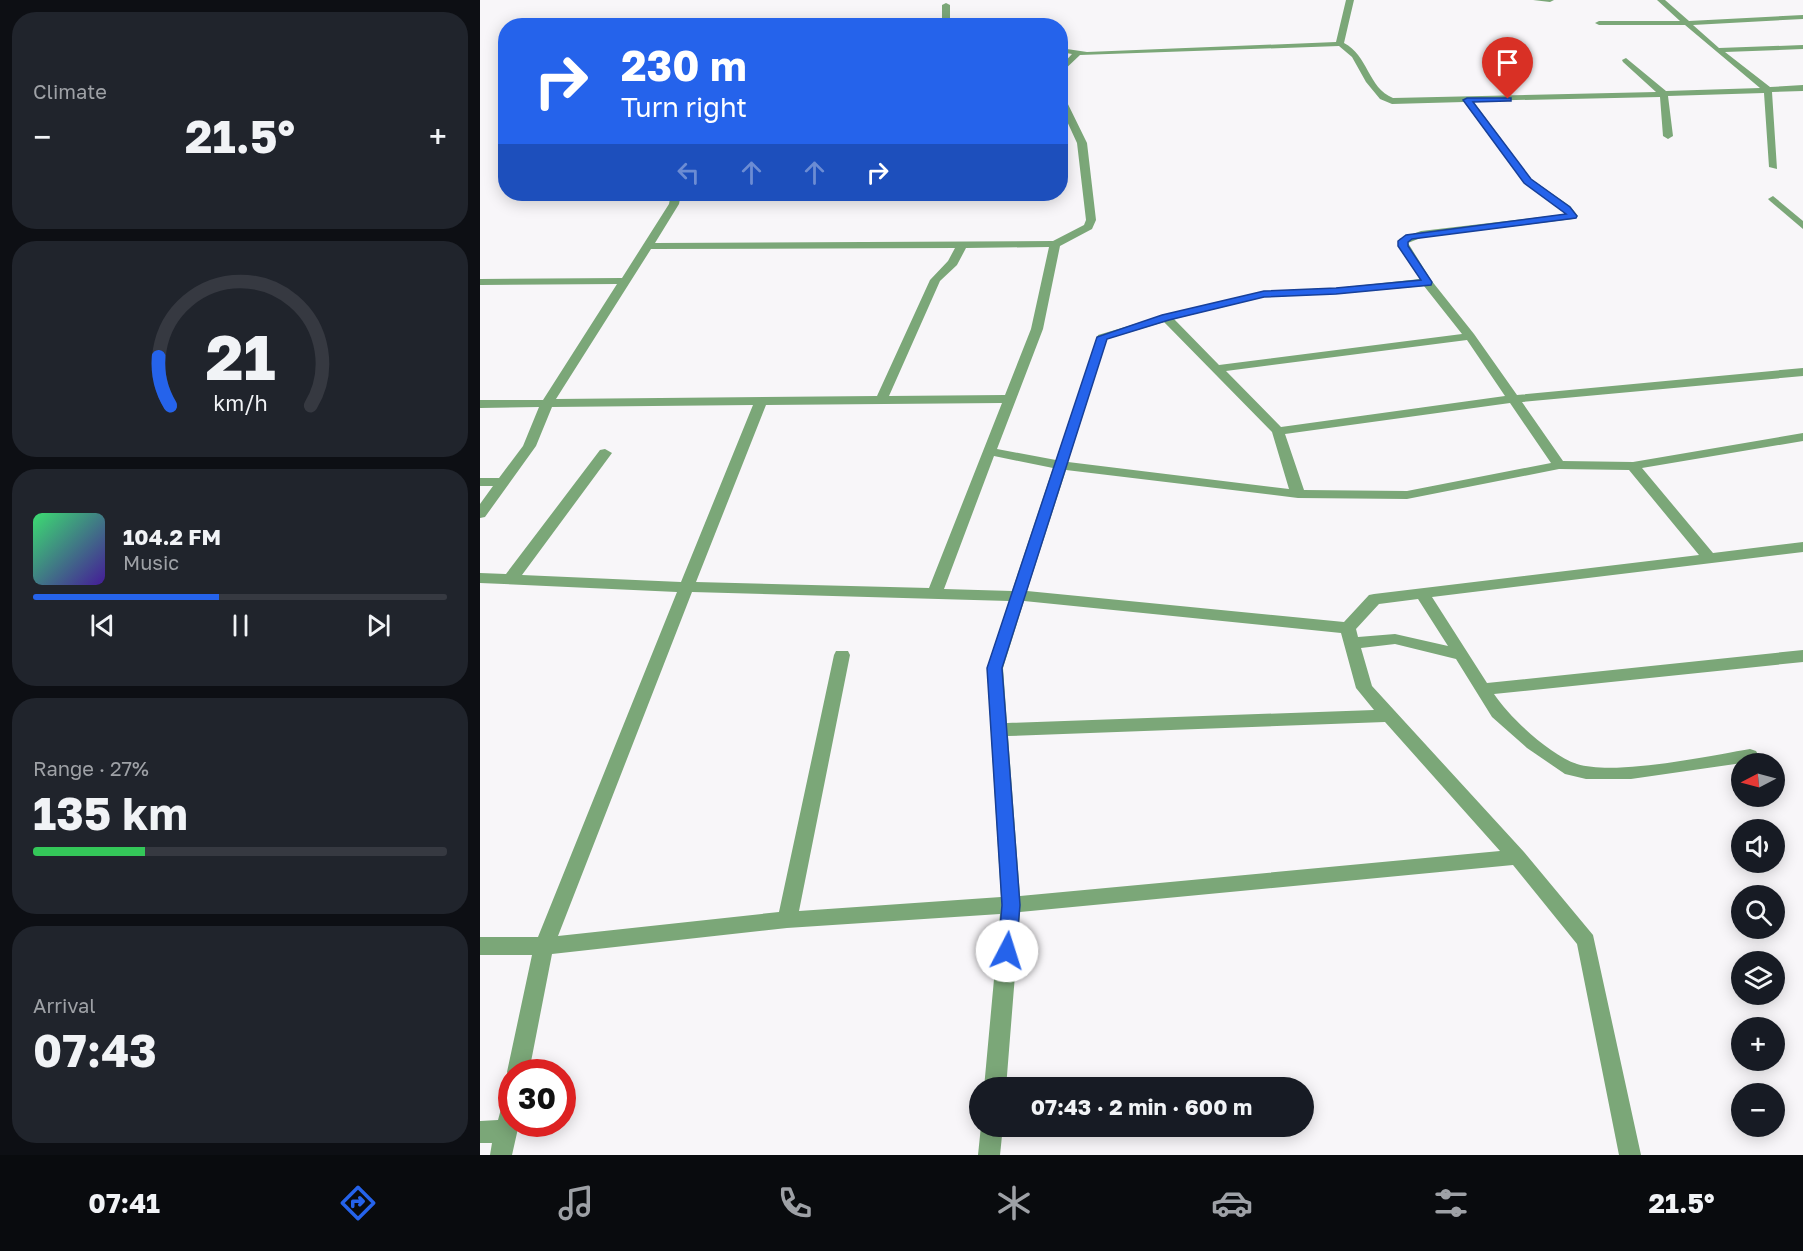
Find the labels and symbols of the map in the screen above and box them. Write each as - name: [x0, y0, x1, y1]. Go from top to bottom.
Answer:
- pin: [1482, 37, 1533, 99]
- north arrow: [1731, 753, 1785, 807]
- position arrow: [975, 919, 1039, 983]
- speed limit sign: 30: [498, 1059, 576, 1137]

